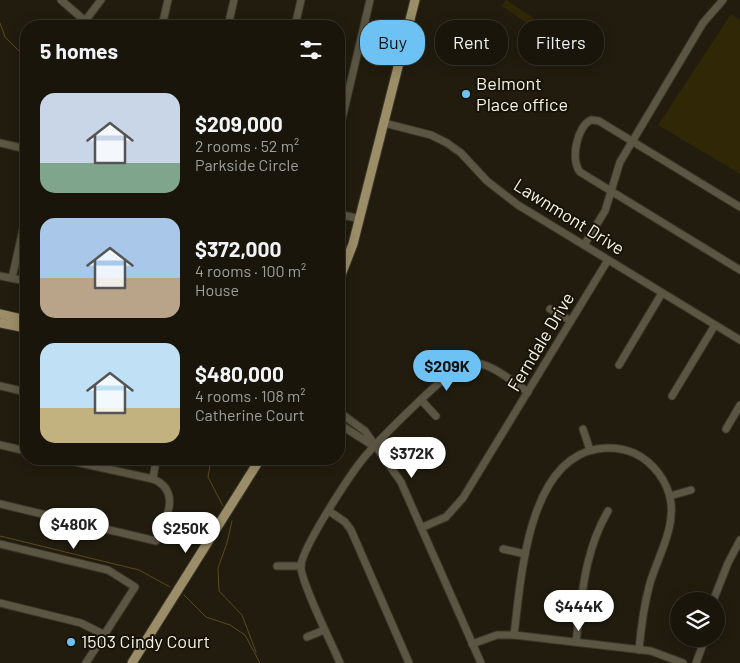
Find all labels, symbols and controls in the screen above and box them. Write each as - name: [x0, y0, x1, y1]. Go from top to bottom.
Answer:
- chip: Buy: [360, 20, 425, 65]
- chip: Rent: [435, 20, 508, 65]
- chip: Filters: [518, 20, 604, 65]
- icon: filters: [297, 36, 325, 64]
- text: 5 homes: [40, 38, 118, 63]
- place label: Belmont Place office: [476, 72, 568, 115]
- marker: Belmont Place office: [460, 88, 472, 100]
- text: $209,000: [195, 111, 283, 136]
- icon: home: [80, 113, 140, 173]
- text: 2 rooms · 52 m²: [195, 136, 299, 155]
- text: Parkside Circle: [195, 155, 299, 174]
- street label: Lawnmont Drive: [510, 173, 629, 259]
- text: $372,000: [195, 236, 281, 261]
- icon: home: [80, 238, 140, 298]
- text: 4 rooms · 100 m²: [195, 261, 306, 280]
- text: House: [195, 280, 239, 299]
- street label: Ferndale Drive: [502, 288, 578, 395]
- pin: $209K: [412, 350, 482, 392]
- text: $209K: [424, 356, 470, 375]
- text: $480,000: [195, 361, 284, 386]
- icon: home: [80, 363, 140, 423]
- text: 4 rooms · 108 m²: [195, 386, 306, 405]
- text: Catherine Court: [195, 405, 305, 424]
- pin: $372K: [377, 436, 447, 479]
- text: $372K: [390, 443, 434, 462]
- pin: $480K: [39, 508, 109, 550]
- pin: $250K: [151, 512, 221, 554]
- text: $480K: [51, 514, 97, 533]
- text: $250K: [163, 518, 209, 537]
- pin: $444K: [544, 590, 614, 632]
- map controls: [670, 592, 725, 647]
- button: layers: [670, 592, 725, 647]
- text: $444K: [555, 596, 603, 615]
- place label: 1503 Cindy Court: [81, 630, 210, 652]
- marker: 1503 Cindy Court: [65, 636, 77, 648]

